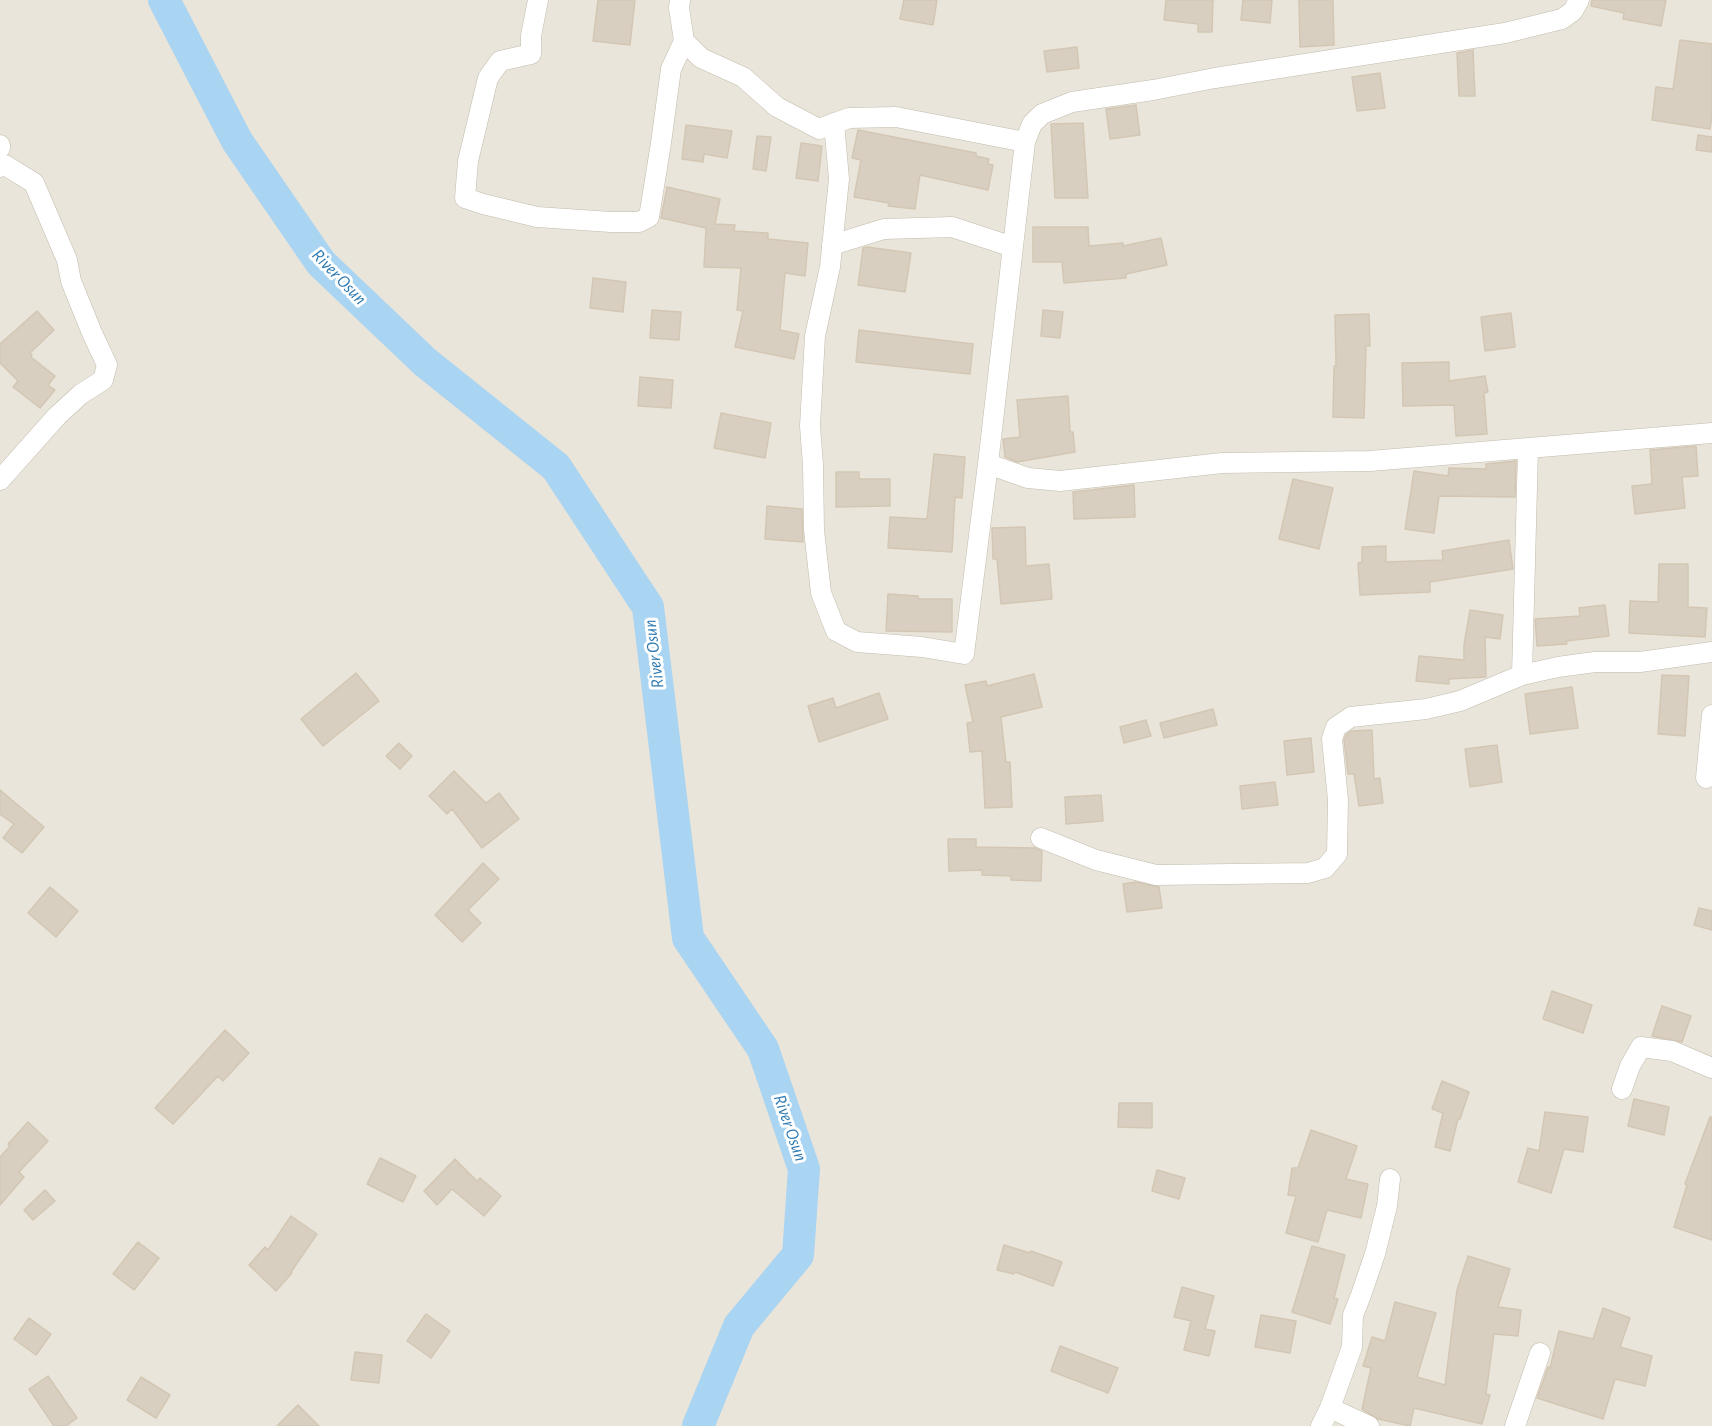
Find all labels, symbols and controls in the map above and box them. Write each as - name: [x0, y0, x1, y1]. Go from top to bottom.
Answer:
- water label: River Osun: [307, 245, 371, 309]
- water label: River Osun: [639, 618, 669, 690]
- water label: River Osun: [768, 1092, 812, 1164]

